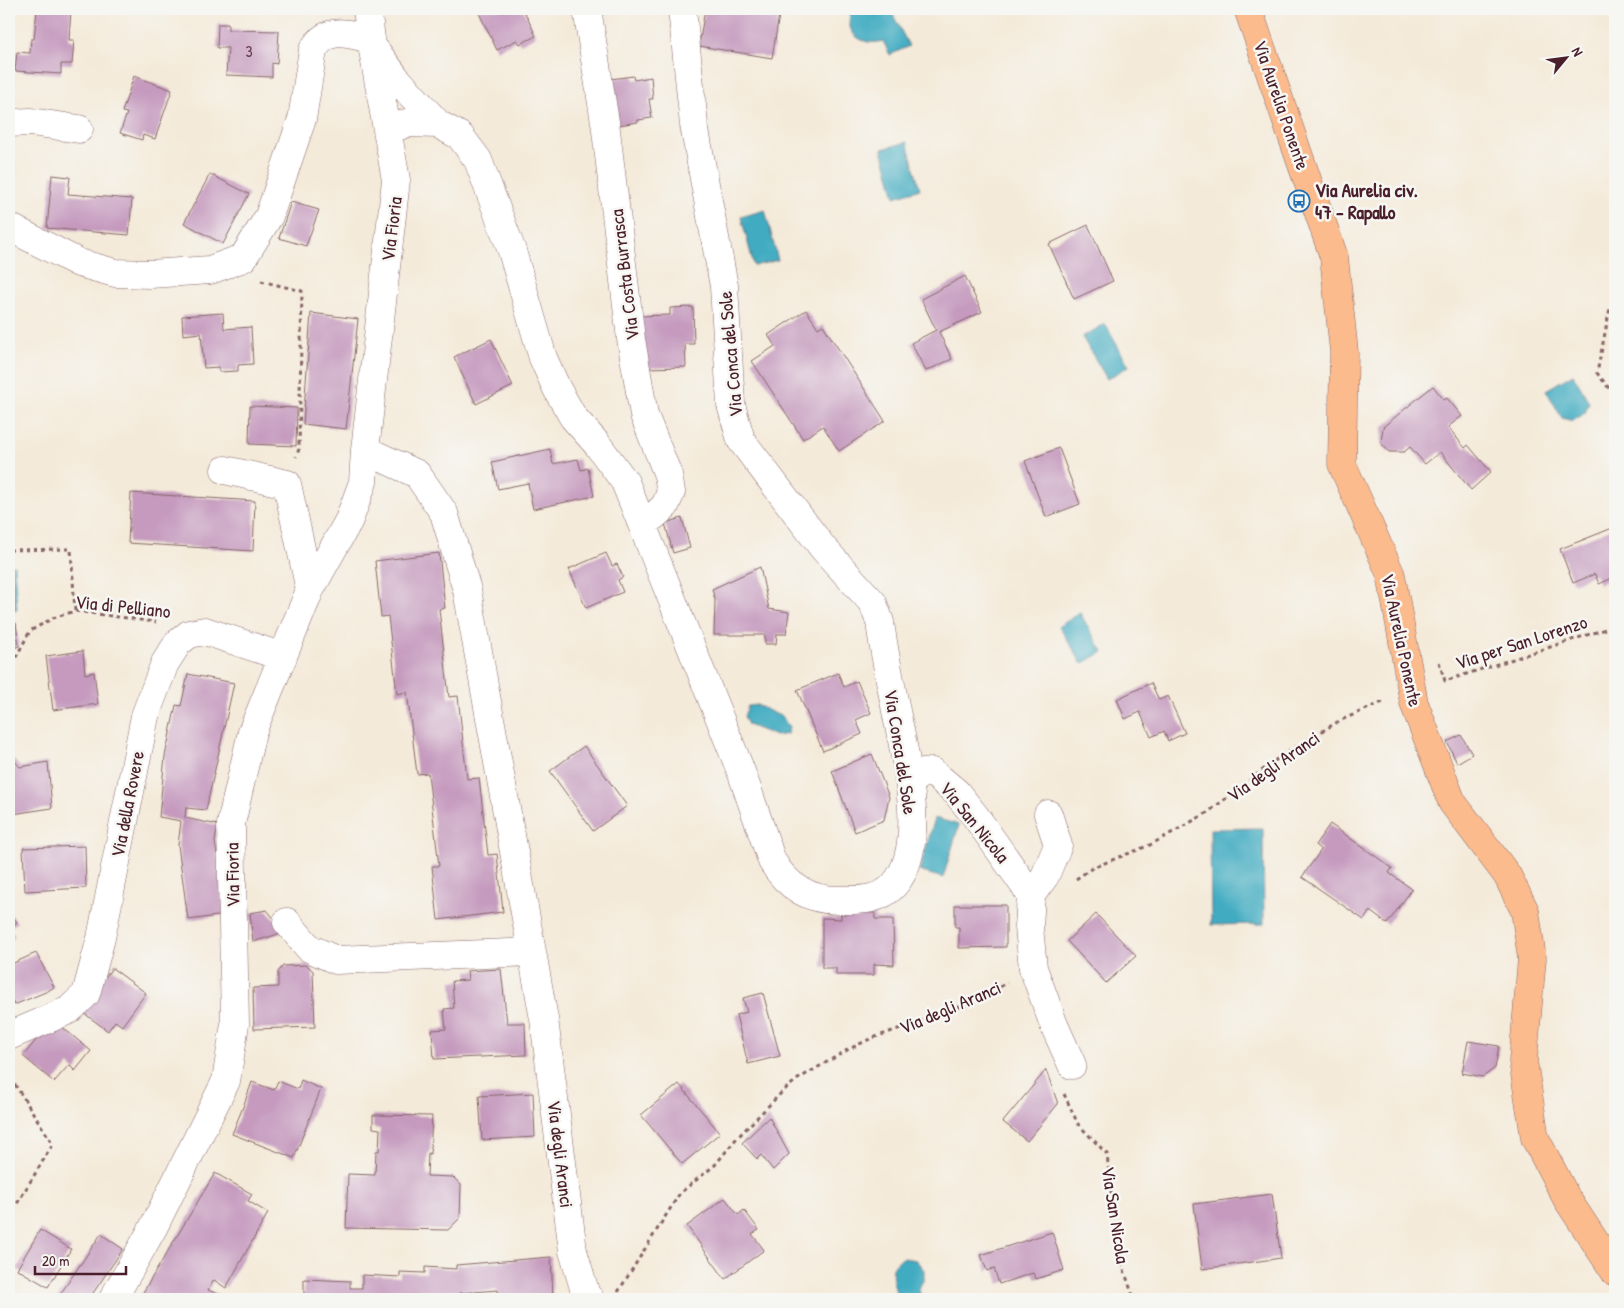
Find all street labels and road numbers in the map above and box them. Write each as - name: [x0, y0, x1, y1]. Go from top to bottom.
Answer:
- street label: Via Aurelia Ponente: [1248, 37, 1316, 174]
- street label: Via Fioria: [374, 195, 408, 263]
- street label: Via Costa Burrasca: [603, 207, 645, 342]
- street label: Via Conca del Sole: [712, 290, 748, 418]
- street label: Via Aurelia Ponente: [1375, 571, 1429, 709]
- street label: Via di Pelliano: [74, 588, 172, 624]
- street label: Via per San Lorenzo: [1452, 608, 1591, 676]
- street label: Via Conca del Sole: [878, 688, 924, 817]
- street label: Via degli Aranci: [1221, 724, 1325, 808]
- street label: Via della Rovere: [104, 748, 150, 860]
- street label: Via San Nicola: [934, 776, 1016, 869]
- street label: Via Fioria: [218, 842, 246, 908]
- street label: Via degli Aranci: [895, 974, 1005, 1040]
- street label: Via degli Aranci: [542, 1099, 580, 1209]
- street label: Via San Nicola: [1096, 1165, 1137, 1266]

